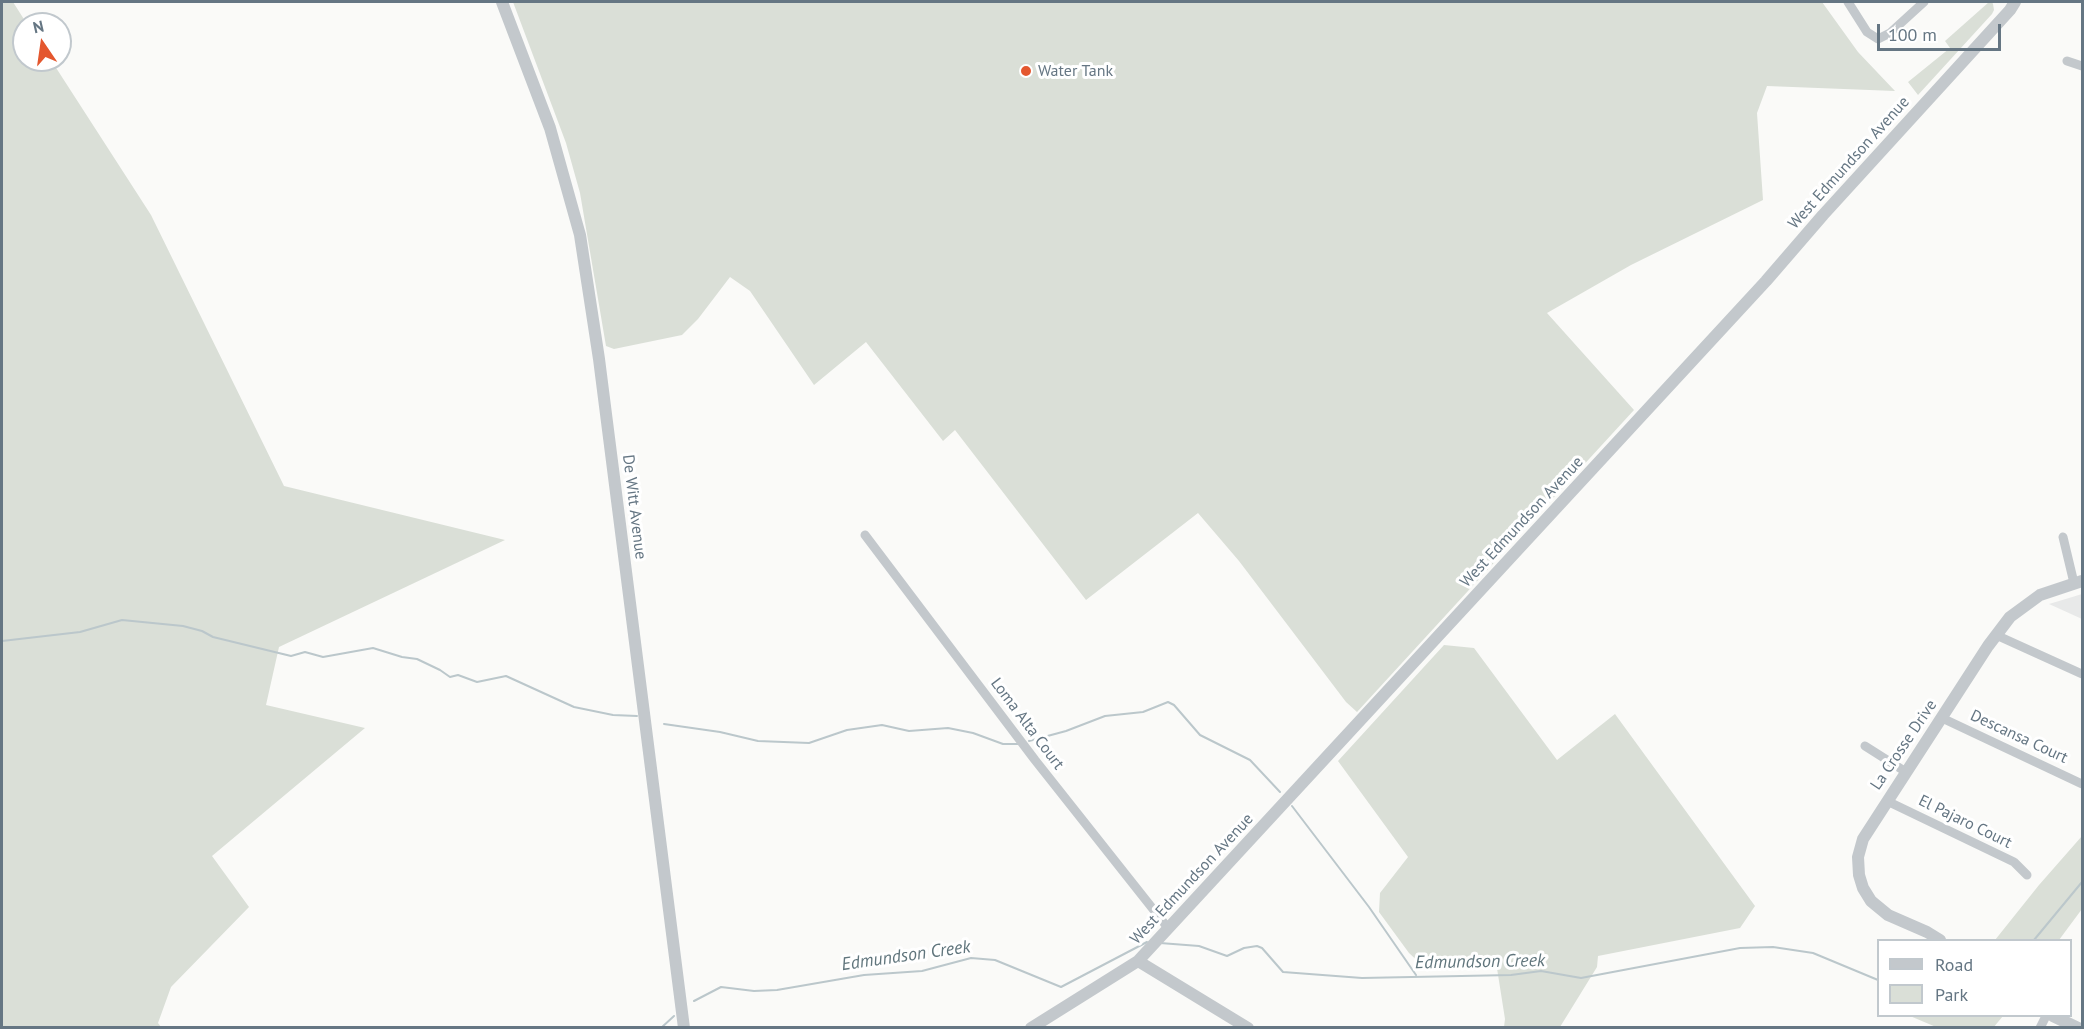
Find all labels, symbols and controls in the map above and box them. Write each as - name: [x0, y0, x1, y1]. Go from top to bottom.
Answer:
- north arrow: [12, 12, 72, 72]
- scale bar: [1880, 12, 2004, 50]
- text: N: [31, 15, 46, 37]
- text: 100 m: [1888, 23, 1937, 46]
- place label: Water Tank: [1038, 61, 1113, 81]
- marker: Water Tank: [1019, 64, 1033, 78]
- street label: West Edmundson Avenue: [1784, 93, 1914, 233]
- street label: De Witt Avenue: [618, 453, 650, 561]
- street label: West Edmundson Avenue: [1456, 453, 1588, 591]
- street label: Loma Alta Court: [986, 674, 1068, 774]
- street label: La Crosse Drive: [1867, 696, 1941, 794]
- street label: Descansa Court: [1967, 706, 2071, 768]
- street label: El Pajaro Court: [1915, 791, 2015, 853]
- street label: West Edmundson Avenue: [1126, 810, 1258, 948]
- water label: Edmundson Creek: [840, 936, 972, 976]
- legend: [1877, 939, 2072, 1017]
- water label: Edmundson Creek: [1415, 950, 1545, 974]
- text: Road: [1935, 953, 1973, 976]
- text: Park: [1935, 983, 1968, 1006]

